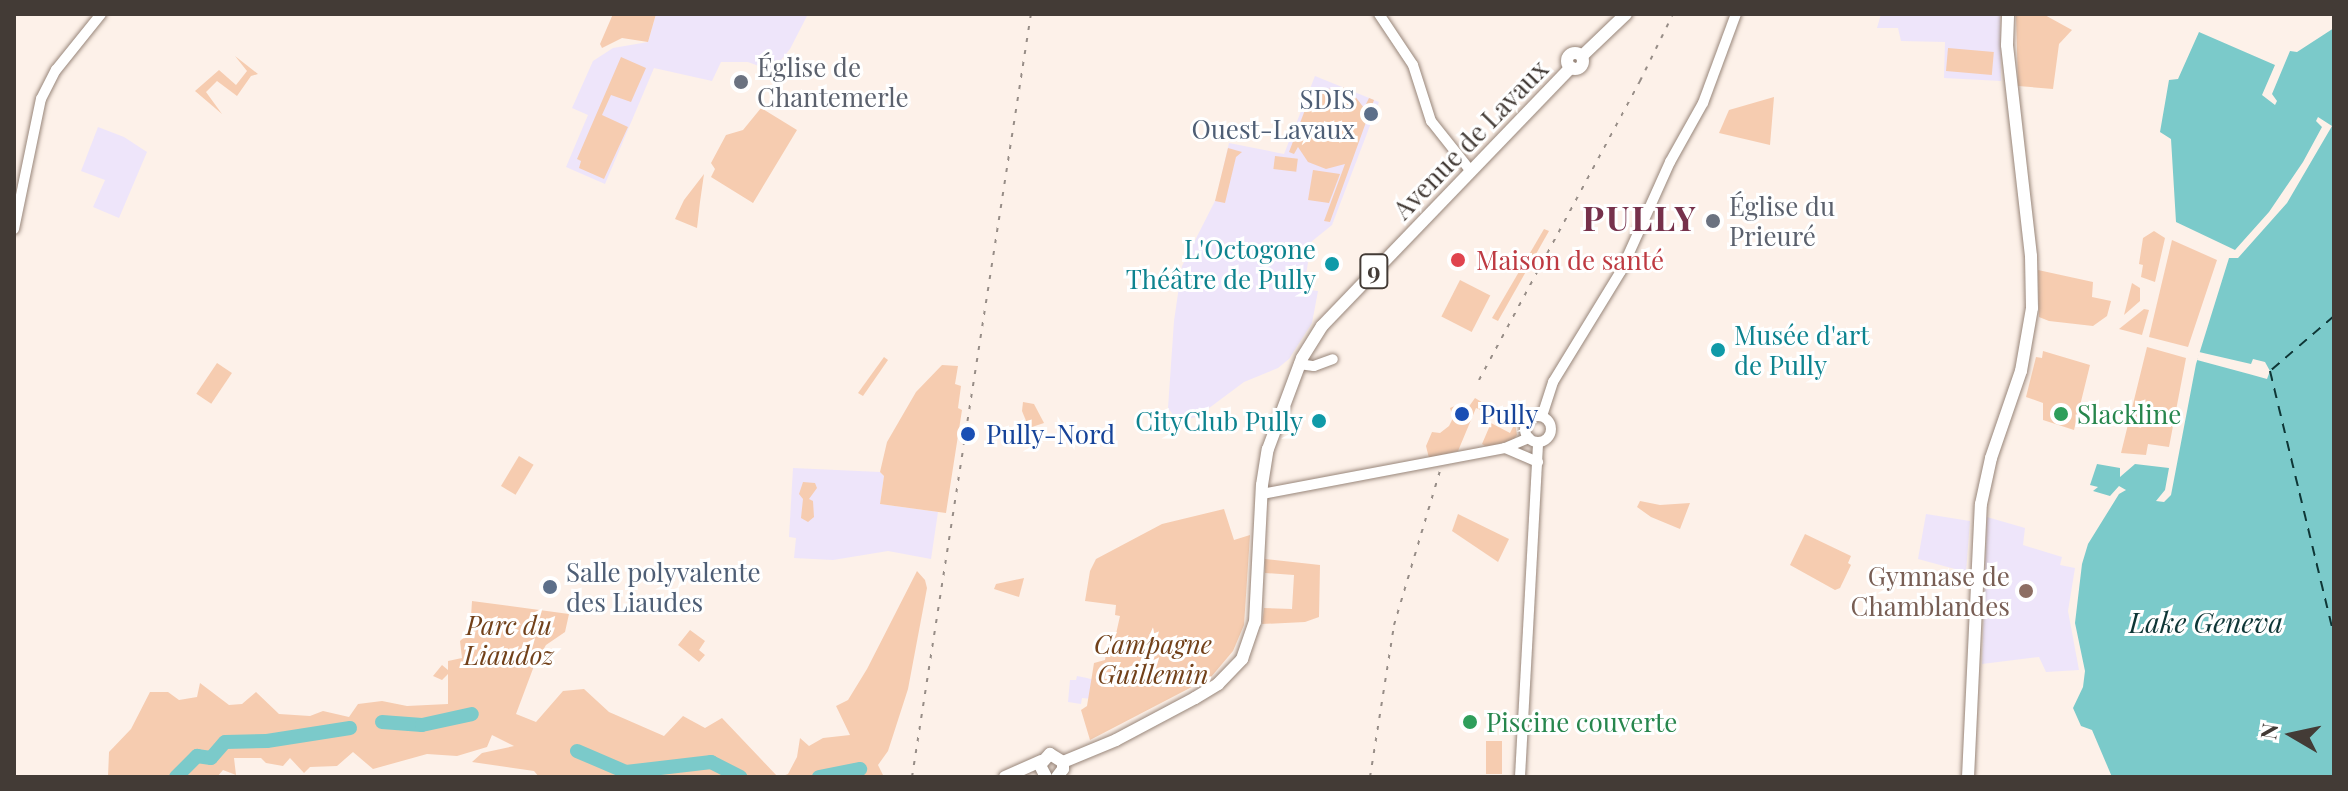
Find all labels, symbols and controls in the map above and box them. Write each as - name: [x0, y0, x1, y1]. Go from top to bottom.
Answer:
- place label: Église de Chantemerle: [757, 51, 909, 112]
- street label: Avenue de Lavaux: [1386, 53, 1554, 225]
- marker: Église de Chantemerle: [732, 73, 750, 91]
- place label: SDIS Ouest-Lavaux: [1191, 83, 1355, 144]
- marker: SDIS Ouest-Lavaux: [1362, 105, 1380, 123]
- place label: Église du Prieuré: [1729, 190, 1835, 252]
- district label: PULLY: [1582, 198, 1698, 238]
- marker: Église du Prieuré: [1704, 212, 1722, 230]
- place label: L'Octogone Théâtre de Pully: [1126, 233, 1316, 294]
- place label: Maison de santé: [1476, 244, 1664, 276]
- marker: Maison de santé: [1447, 249, 1469, 271]
- road number: 9: [1358, 251, 1390, 291]
- marker: L'Octogone Théâtre de Pully: [1323, 255, 1341, 273]
- place label: Musée d'art de Pully: [1734, 319, 1869, 380]
- marker: Musée d'art de Pully: [1709, 341, 1727, 359]
- place label: Pully: [1480, 398, 1538, 430]
- place label: Slackline: [2077, 398, 2181, 430]
- marker: Pully: [1451, 403, 1473, 425]
- place label: CityClub Pully: [1135, 405, 1303, 437]
- marker: Slackline: [2052, 405, 2070, 423]
- marker: CityClub Pully: [1310, 412, 1328, 430]
- place label: Pully-Nord: [986, 418, 1115, 450]
- marker: Pully-Nord: [957, 423, 979, 445]
- place label: Salle polyvalente des Liaudes: [566, 556, 761, 618]
- place label: Gymnase de Chamblandes: [1851, 560, 2010, 622]
- marker: Salle polyvalente des Liaudes: [541, 578, 559, 596]
- marker: Gymnase de Chamblandes: [2017, 582, 2035, 600]
- water label: Lake Geneva: [2129, 605, 2283, 639]
- park label: Parc du Liaudoz: [464, 609, 554, 670]
- park label: Campagne Guillemin: [1094, 628, 1212, 690]
- north arrow: [2252, 695, 2332, 775]
- place label: Piscine couverte: [1486, 706, 1677, 738]
- marker: Piscine couverte: [1461, 713, 1479, 731]
- text: N: [2252, 721, 2284, 741]

